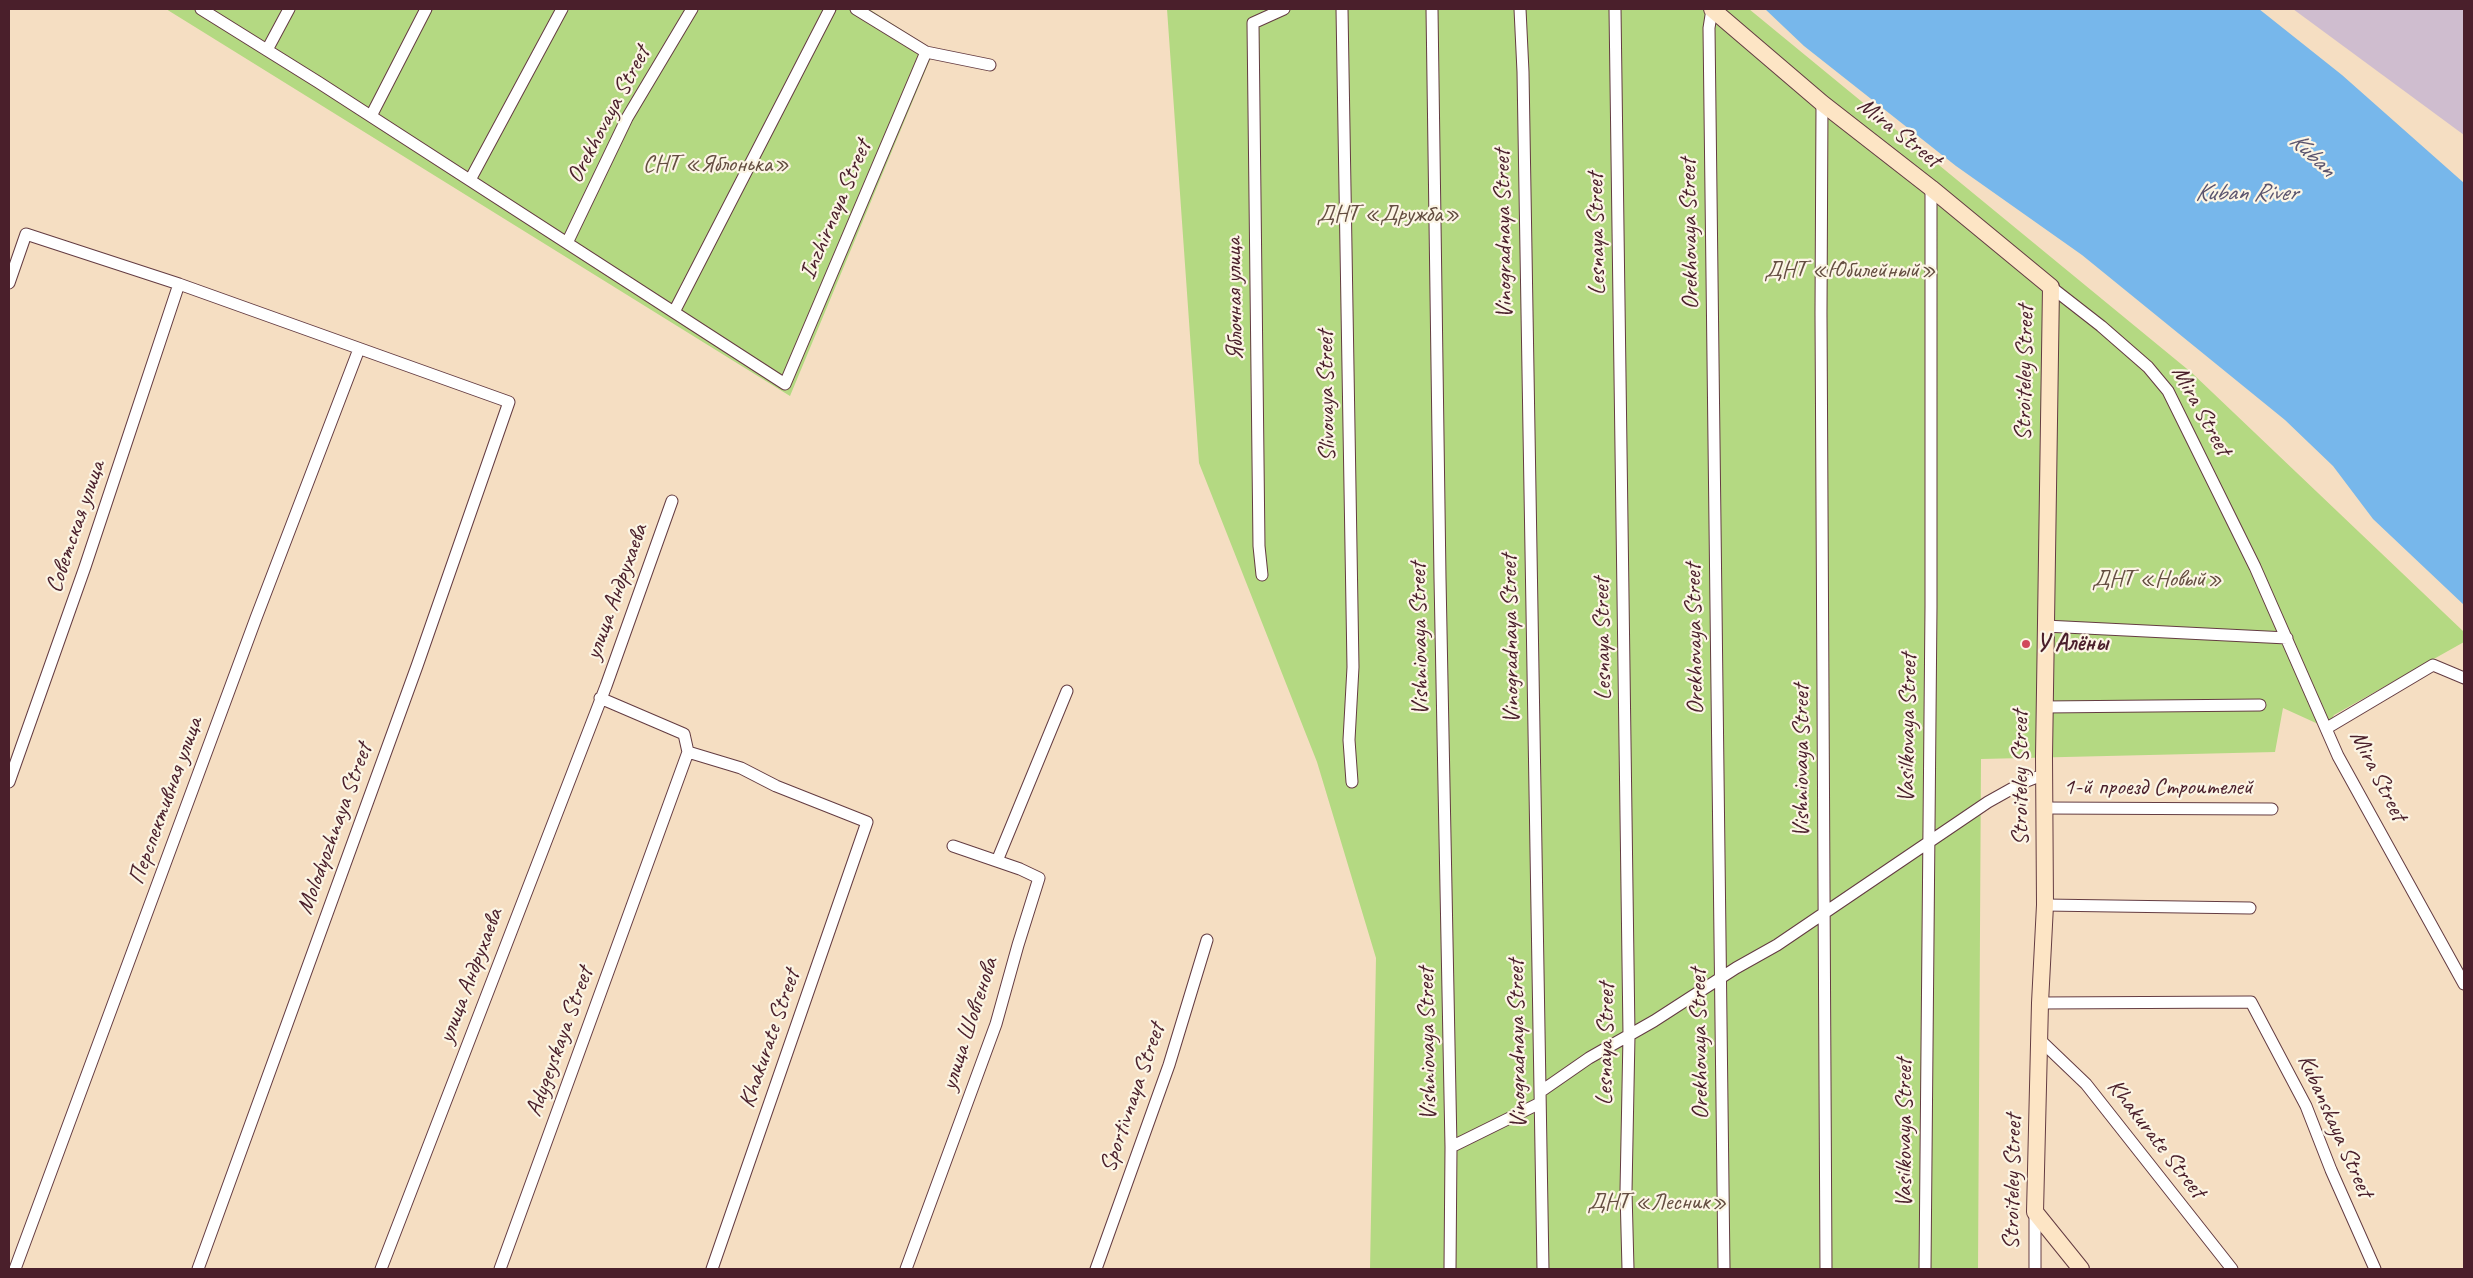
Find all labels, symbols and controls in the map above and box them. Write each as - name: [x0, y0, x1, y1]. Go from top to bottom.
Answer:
- street label: Orekhovaya Street: [561, 42, 657, 188]
- street label: Mira Street: [1851, 91, 1947, 175]
- water label: Kuban: [2283, 126, 2341, 184]
- street label: Inzhirnaya Street: [794, 136, 878, 284]
- street label: Vinogradnaya Street: [1488, 149, 1520, 319]
- park label: СНТ «Яблонька»: [643, 151, 789, 179]
- street label: Orekhovaya Street: [1674, 158, 1706, 310]
- street label: Lesnaya Street: [1582, 172, 1612, 296]
- water label: Kuban River: [2195, 178, 2297, 208]
- park label: ДНТ «Дружба»: [1317, 201, 1459, 229]
- street label: Яблочная улица: [1220, 237, 1250, 361]
- park label: ДНТ «Юбилейный»: [1764, 257, 1936, 285]
- street label: Stroiteley Street: [2009, 305, 2041, 441]
- street label: Slivovaya Street: [1311, 330, 1343, 462]
- street label: Mira Street: [2165, 361, 2237, 461]
- street label: Советская улица: [40, 457, 112, 597]
- street label: улица Андрухаева: [579, 520, 655, 664]
- street label: Vinogradnaya Street: [1495, 554, 1527, 724]
- street label: Vishniovaya Street: [1404, 562, 1436, 716]
- street label: Orekhovaya Street: [1679, 563, 1711, 715]
- park label: ДНТ «Новый»: [2092, 566, 2222, 594]
- street label: Lesnaya Street: [1588, 577, 1618, 701]
- place label: У Алёны: [2036, 630, 2108, 658]
- marker: У Алёны: [2020, 638, 2032, 650]
- street label: Vasilkovaya Street: [1892, 653, 1924, 803]
- street label: Vishniovaya Street: [1788, 684, 1816, 838]
- street label: Stroiteley Street: [2007, 710, 2035, 846]
- street label: Перспективная улица: [122, 714, 210, 888]
- street label: Mira Street: [2343, 726, 2413, 826]
- street label: Molodyozhnaya Street: [291, 740, 379, 918]
- street label: 1-й проезд Строителей: [2063, 774, 2253, 802]
- street label: улица Андрухаева: [432, 905, 510, 1047]
- street label: улица Шовгенова: [935, 954, 1005, 1094]
- street label: Vinogradnaya Street: [1502, 959, 1534, 1129]
- street label: Adygeyskaya Street: [520, 963, 600, 1121]
- street label: Khakurate Street: [733, 966, 807, 1112]
- street label: Vishniovaya Street: [1412, 967, 1444, 1121]
- street label: Orekhovaya Street: [1684, 968, 1716, 1120]
- street label: Lesnaya Street: [1591, 982, 1621, 1106]
- street label: Sportivnaya Street: [1094, 1020, 1172, 1176]
- street label: Kubanskaya Street: [2291, 1050, 2379, 1202]
- street label: Vasilkovaya Street: [1891, 1058, 1919, 1208]
- street label: Khakurate Street: [2100, 1073, 2212, 1205]
- street label: Stroiteley Street: [1997, 1114, 2029, 1250]
- park label: ДНТ «Лесник»: [1587, 1189, 1727, 1217]

